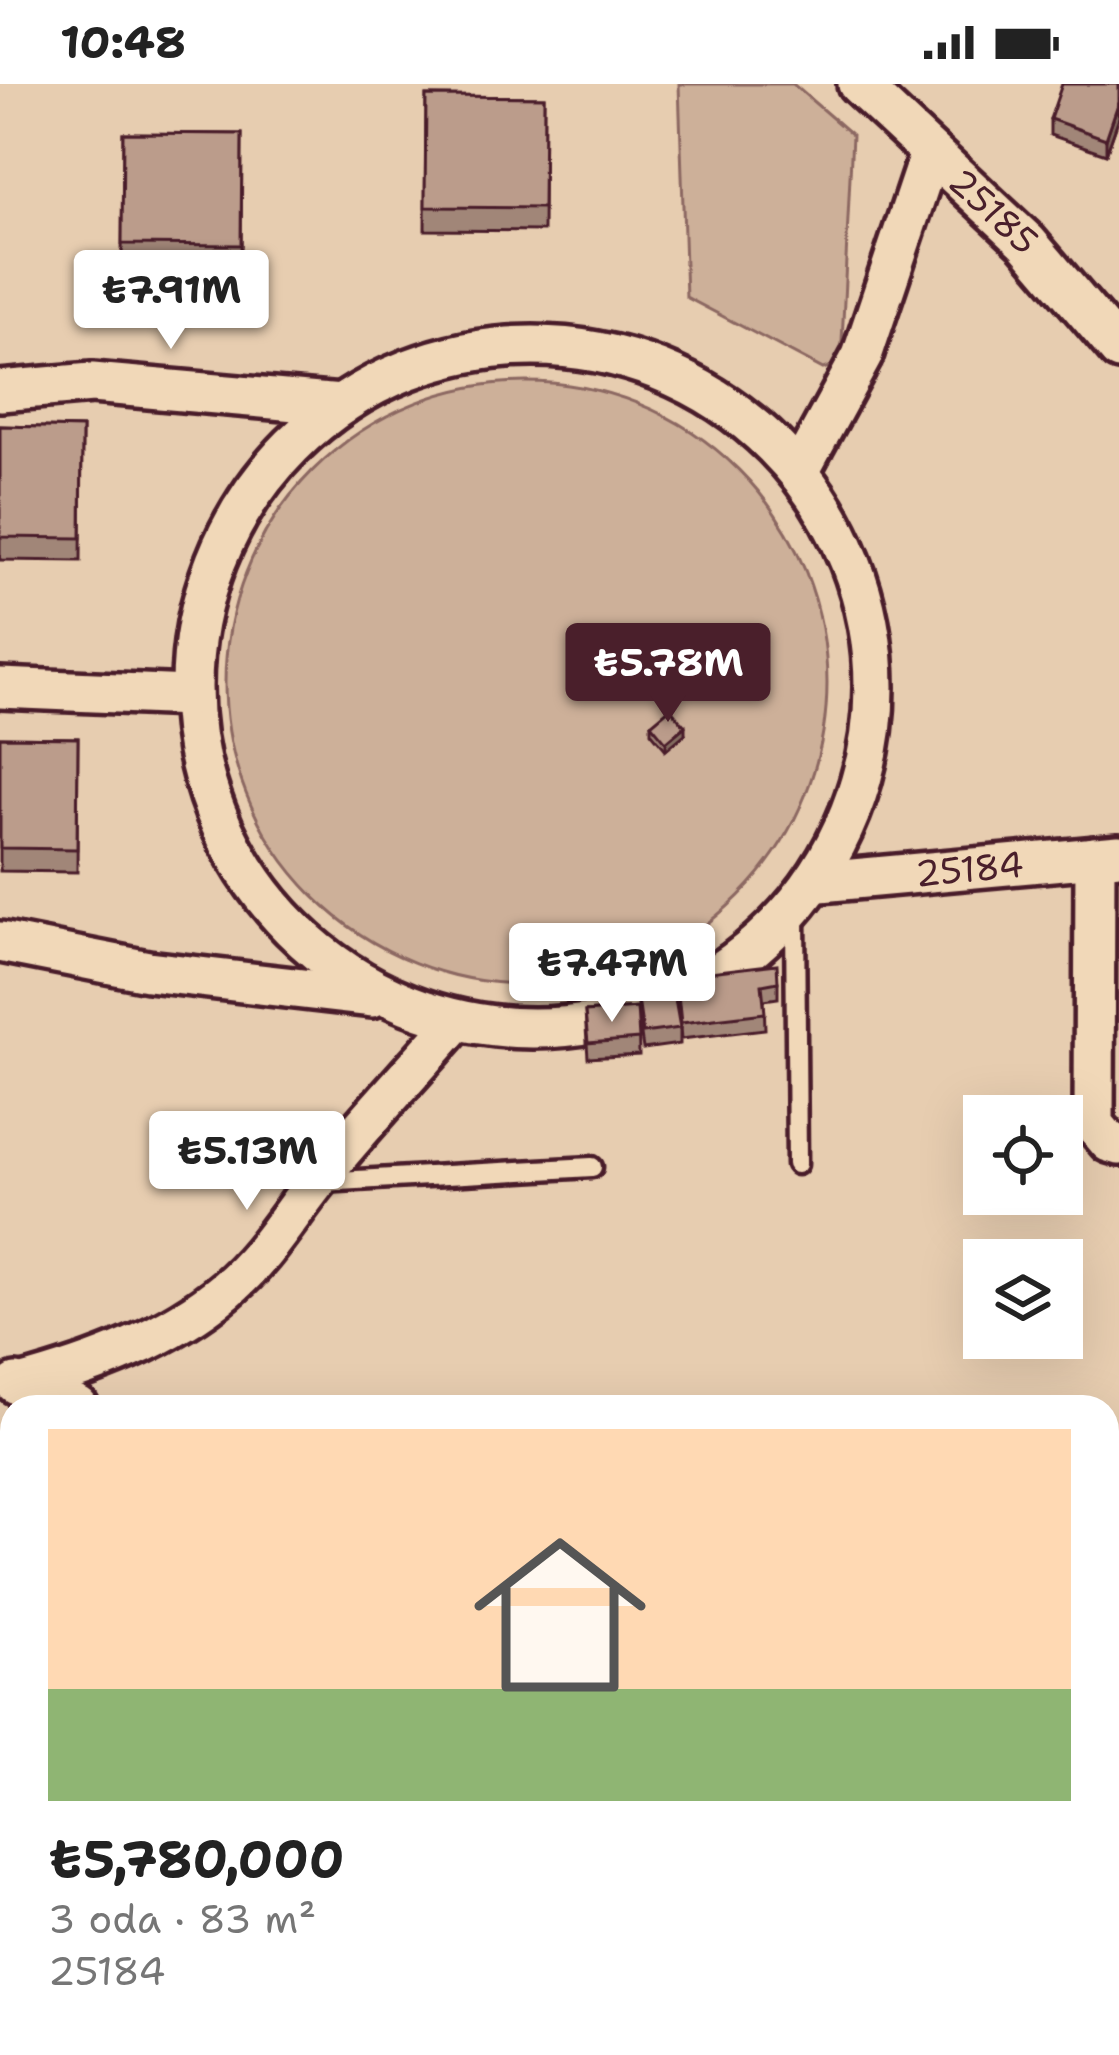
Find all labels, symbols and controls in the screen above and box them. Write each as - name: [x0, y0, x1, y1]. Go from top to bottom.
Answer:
- text: 10:48: [60, 12, 186, 72]
- street label: 25185: [938, 157, 1049, 265]
- pin: ₺7.91M: [73, 250, 269, 352]
- text: ₺7.91M: [101, 263, 241, 315]
- pin: ₺5.78M: [570, 623, 766, 725]
- text: ₺5.78M: [592, 636, 744, 688]
- street label: 25184: [913, 840, 1026, 898]
- pin: ₺7.47M: [514, 923, 710, 1025]
- text: ₺7.47M: [536, 936, 688, 988]
- map controls: [963, 1095, 1083, 1359]
- button: locate: [963, 1095, 1083, 1215]
- pin: ₺5.13M: [149, 1111, 345, 1213]
- text: ₺5.13M: [176, 1124, 318, 1176]
- button: layers: [963, 1239, 1083, 1359]
- icon: home: [452, 1507, 668, 1723]
- text: ₺5,780,000: [48, 1825, 344, 1893]
- text: 3 oda · 83 m²: [48, 1893, 316, 1945]
- text: 25184: [48, 1945, 165, 1997]

